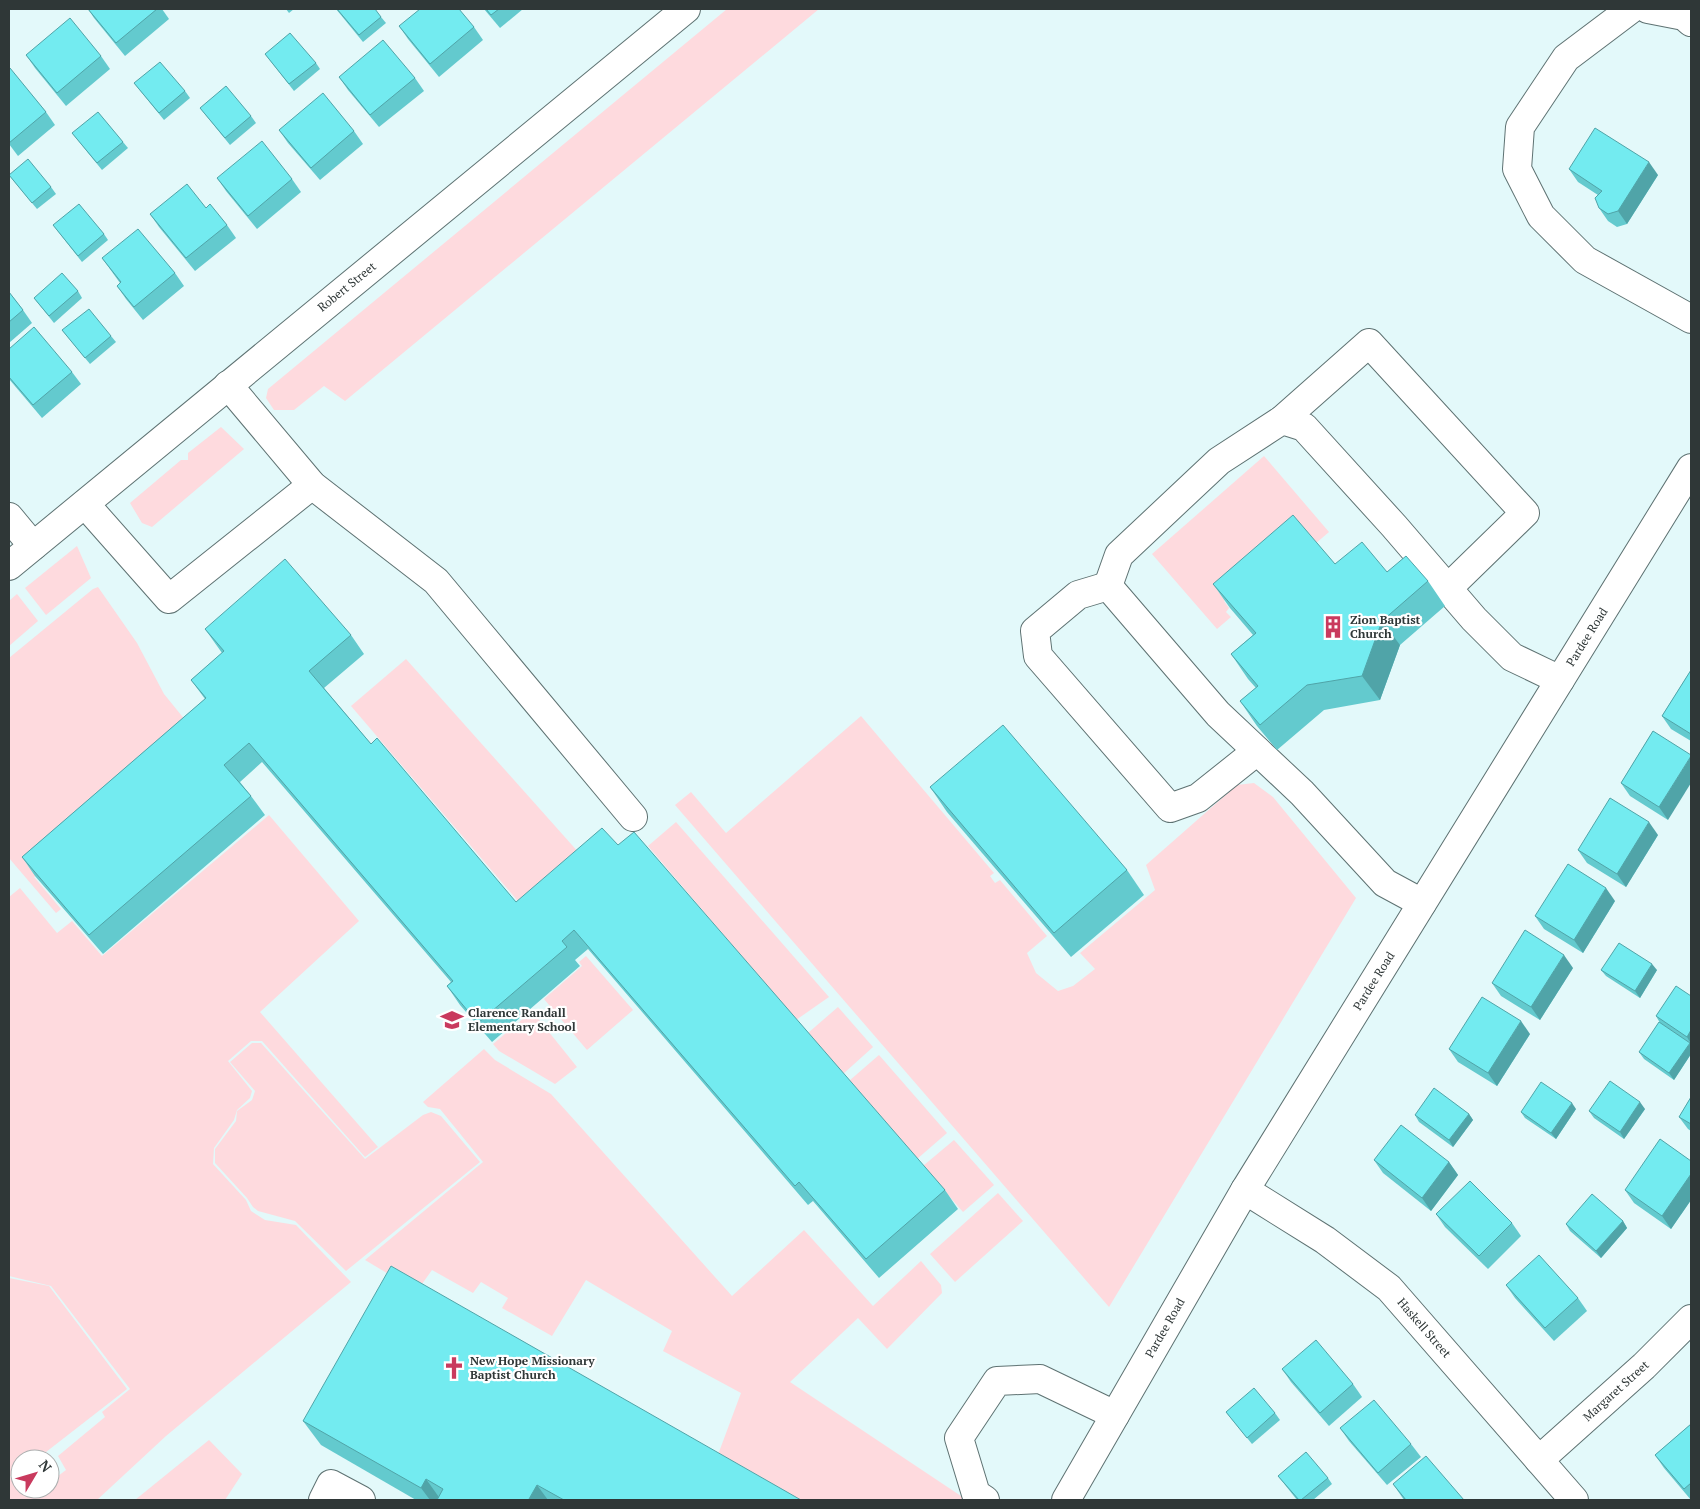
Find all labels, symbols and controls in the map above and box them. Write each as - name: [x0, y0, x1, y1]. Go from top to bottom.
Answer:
- street label: Robert Street: [315, 258, 379, 315]
- street label: Pardee Road: [1563, 604, 1611, 669]
- place label: Zion Baptist Church: [1350, 612, 1421, 641]
- building icon: Zion Baptist Church: [1320, 614, 1346, 640]
- street label: Pardee Road: [1350, 948, 1398, 1013]
- place label: Clarence Randall Elementary School: [468, 1005, 576, 1034]
- school or university icon: Clarence Randall Elementary School: [439, 1007, 465, 1033]
- street label: Pardee Road: [1142, 1295, 1188, 1360]
- street label: Haskell Street: [1394, 1295, 1455, 1361]
- place label: New Hope Missionary Baptist Church: [470, 1353, 595, 1382]
- church icon: New Hope Missionary Baptist Church: [441, 1355, 467, 1381]
- street label: Margaret Street: [1580, 1357, 1652, 1424]
- north arrow: [10, 1449, 60, 1499]
- text: N: [35, 1456, 57, 1476]

